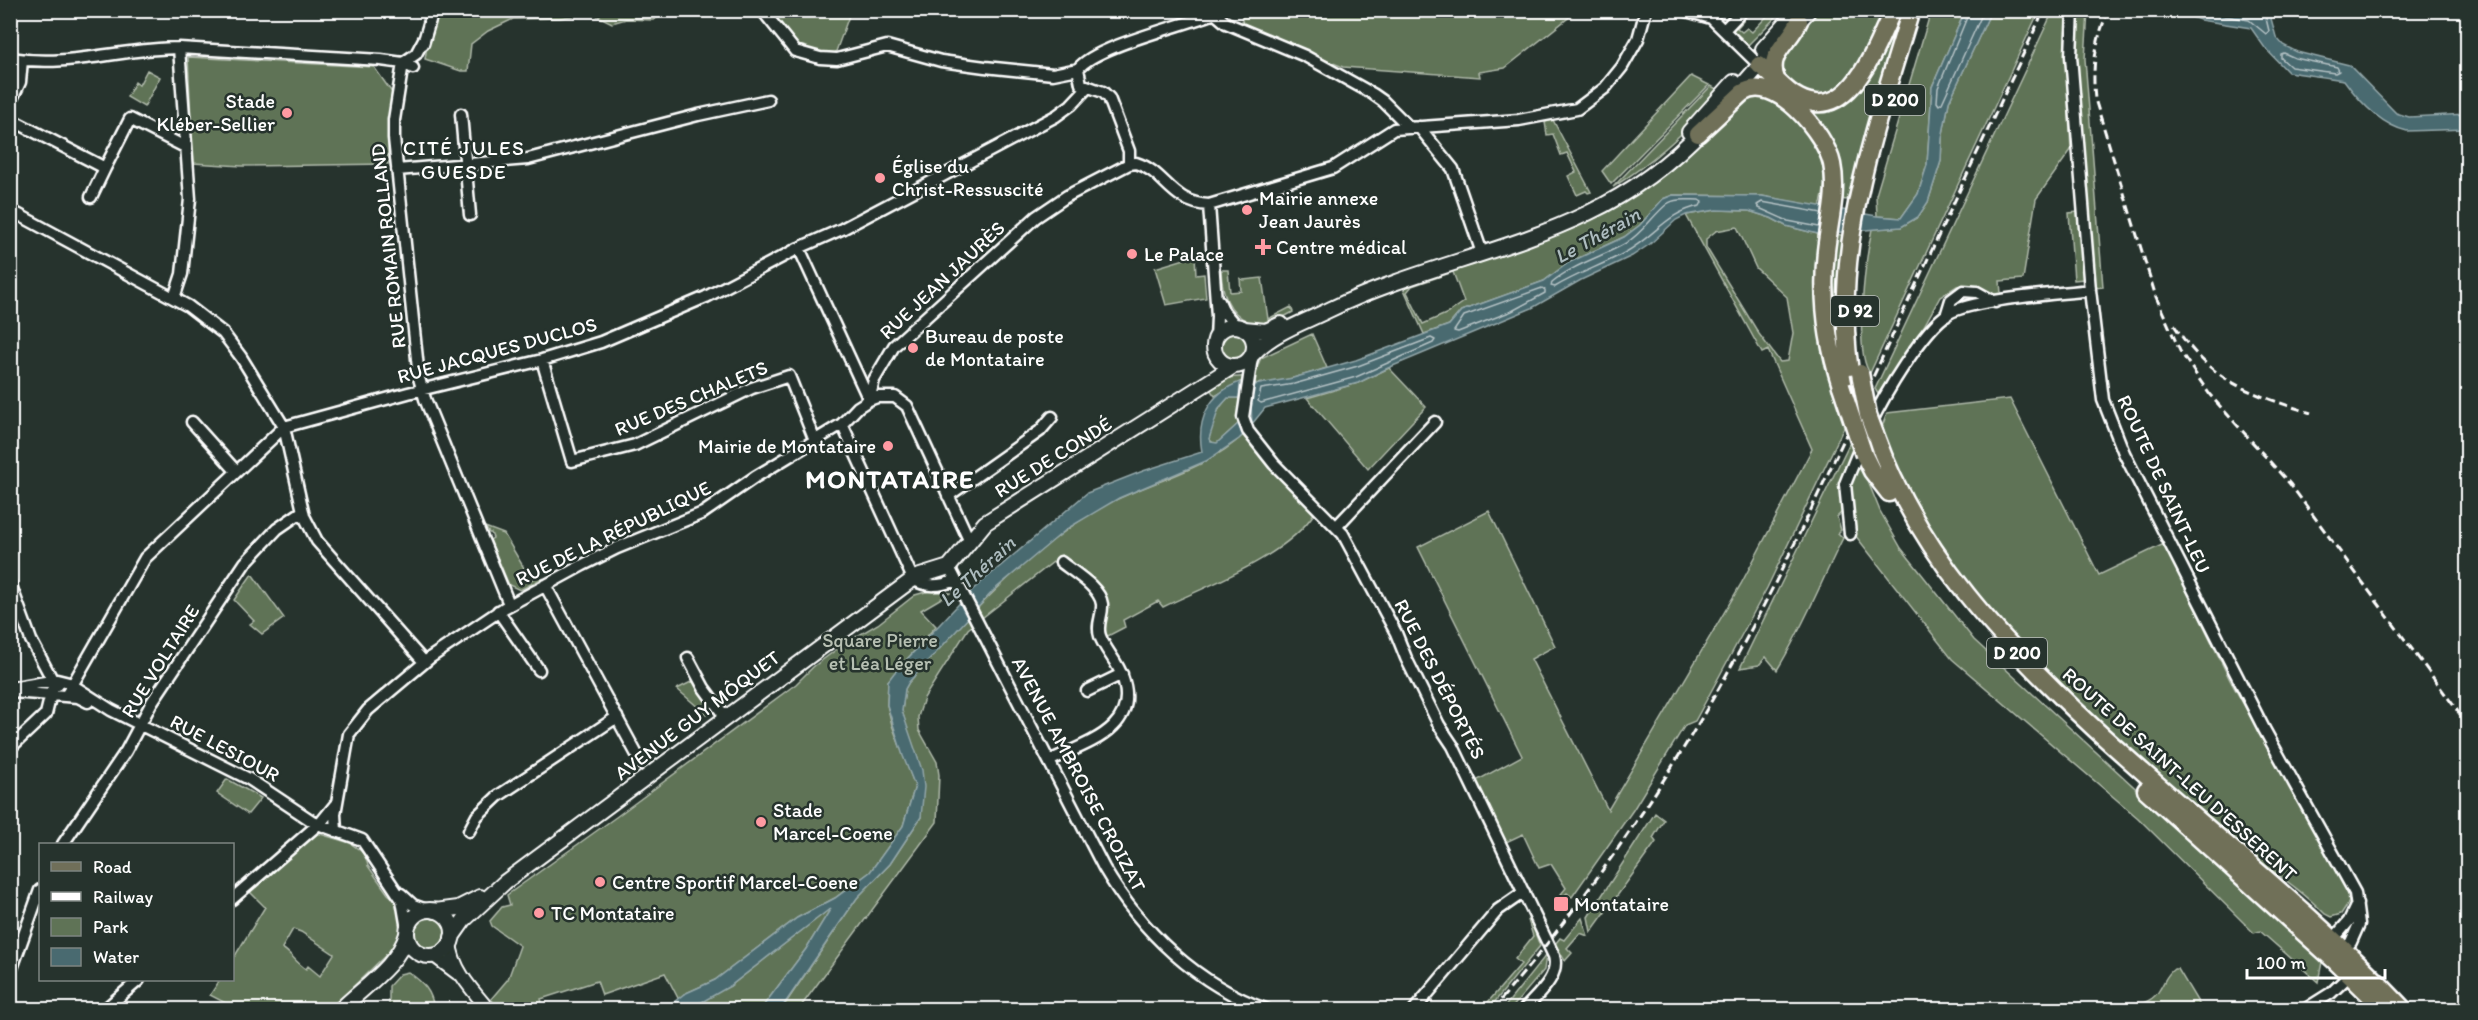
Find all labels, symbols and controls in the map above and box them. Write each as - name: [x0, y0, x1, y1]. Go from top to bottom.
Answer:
- road number: D 200: [1865, 85, 1925, 115]
- place label: Stade Kléber-Sellier: [157, 89, 275, 136]
- marker: Stade Kléber-Sellier: [280, 106, 294, 120]
- district label: CITÉ JULES GUESDE: [403, 135, 525, 184]
- street label: RUE ROMAIN ROLLAND: [365, 142, 411, 350]
- place label: Église du Christ-Ressuscité: [892, 154, 1044, 201]
- marker: Église du Christ-Ressuscité: [873, 171, 887, 185]
- place label: Mairie annexe Jean Jaurès: [1259, 186, 1378, 233]
- water label: Le Thérain: [1550, 201, 1645, 269]
- marker: Mairie annexe Jean Jaurès: [1240, 203, 1254, 217]
- street label: RUE JEAN JAURÈS: [874, 216, 1010, 344]
- place label: Centre médical: [1276, 235, 1407, 259]
- marker: Centre médical: [1254, 238, 1272, 256]
- place label: Le Palace: [1144, 242, 1224, 266]
- marker: Le Palace: [1125, 247, 1139, 261]
- road number: D 92: [1831, 296, 1879, 326]
- street label: RUE JACQUES DUCLOS: [394, 312, 600, 388]
- place label: Bureau de poste de Montataire: [925, 324, 1064, 371]
- marker: Bureau de poste de Montataire: [906, 341, 920, 355]
- street label: RUE DES CHALETS: [611, 355, 771, 441]
- street label: ROUTE DE SAINT-LEU: [2112, 391, 2216, 577]
- street label: RUE DE CONDÉ: [990, 411, 1116, 503]
- place label: Mairie de Montataire: [698, 434, 876, 458]
- marker: Mairie de Montataire: [881, 439, 895, 453]
- district label: MONTATAIRE: [805, 463, 975, 495]
- street label: RUE DE LA RÉPUBLIQUE: [512, 475, 714, 591]
- water label: Le Thérain: [934, 530, 1021, 612]
- street label: RUE DES DÉPORTÉS: [1389, 595, 1491, 763]
- street label: RUE VOLTAIRE: [116, 600, 204, 722]
- park label: Square Pierre et Léa Léger: [822, 628, 938, 675]
- road number: D 200: [1987, 638, 2047, 668]
- street label: AVENUE GUY MÔQUET: [610, 645, 784, 785]
- street label: AVENUE AMBROISE CROIZAT: [1007, 652, 1151, 896]
- street label: ROUTE DE SAINT-LEU D'ESSERENT: [2058, 662, 2302, 886]
- street label: RUE LESIOUR: [166, 709, 284, 787]
- place label: Stade Marcel-Coene: [773, 798, 893, 845]
- marker: Stade Marcel-Coene: [754, 815, 768, 829]
- legend: [39, 843, 234, 981]
- text: Road: [93, 856, 132, 878]
- place label: Centre Sportif Marcel-Coene: [612, 870, 858, 894]
- marker: Centre Sportif Marcel-Coene: [593, 875, 607, 889]
- text: Railway: [93, 886, 154, 908]
- place label: Montataire: [1574, 892, 1669, 916]
- marker: Montataire: [1552, 895, 1570, 913]
- place label: TC Montataire: [551, 901, 675, 925]
- marker: TC Montataire: [532, 906, 546, 920]
- text: Park: [93, 916, 128, 938]
- scale bar: [2247, 942, 2385, 980]
- text: Water: [93, 946, 139, 968]
- text: 100 m: [2256, 952, 2306, 974]

